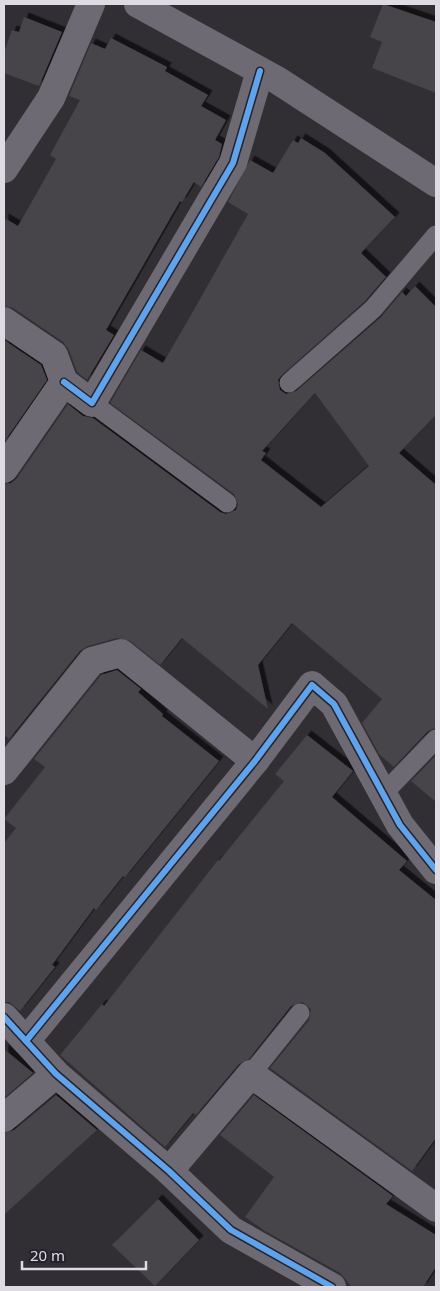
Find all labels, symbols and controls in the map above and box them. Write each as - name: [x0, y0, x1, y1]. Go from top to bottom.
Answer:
- scale bar: [22, 1238, 146, 1270]
- text: 20 m: [30, 1245, 65, 1265]

